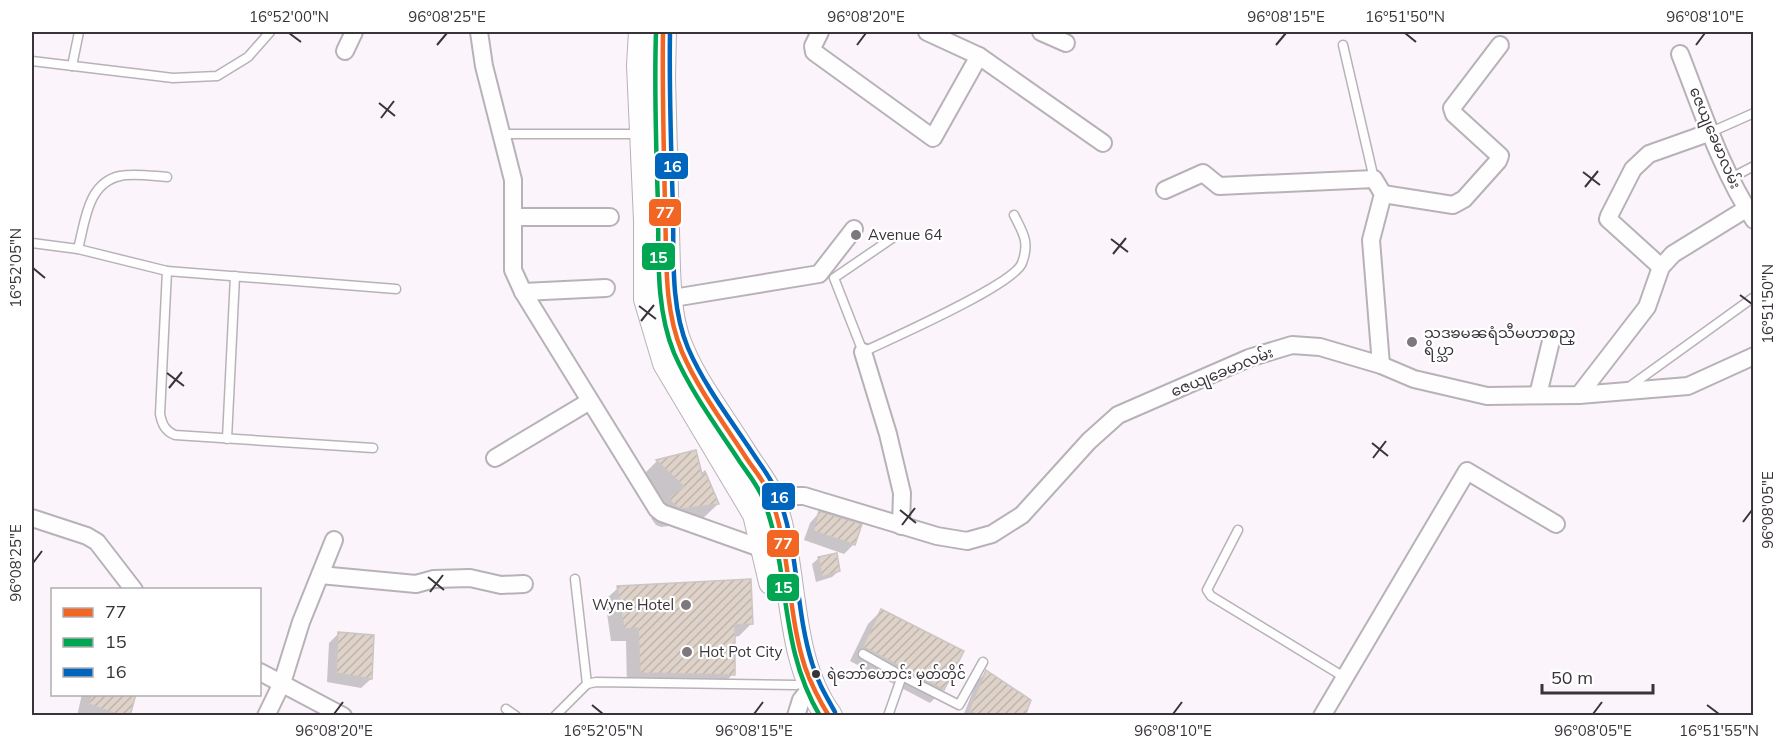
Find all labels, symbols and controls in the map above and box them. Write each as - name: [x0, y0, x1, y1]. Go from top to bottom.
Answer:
- text: 16°52'00"N: [249, 7, 329, 26]
- text: 96°08'25"E: [408, 7, 486, 26]
- text: 96°08'20"E: [827, 7, 905, 26]
- text: 96°08'15"E: [1247, 7, 1325, 26]
- text: 16°51'50"N: [1365, 7, 1445, 26]
- text: 96°08'10"E: [1666, 7, 1744, 26]
- street label: ဇေယျခေမာလမ်း: [1683, 84, 1745, 193]
- line badge: 16: [654, 152, 689, 180]
- text: 16: [662, 156, 682, 176]
- line badge: 77: [648, 198, 682, 227]
- text: 77: [655, 202, 675, 222]
- place label: Avenue 64: [868, 225, 942, 244]
- text: 16°52'05"N: [6, 228, 25, 308]
- marker: Avenue 64: [849, 228, 863, 242]
- line badge: 15: [641, 242, 676, 271]
- text: 15: [648, 247, 668, 267]
- text: 16°51'50"N: [1758, 264, 1777, 344]
- place label: သဒၶမၼရံသီမဟာစည္ ရိပ္သာ: [1424, 323, 1575, 362]
- marker: သဒၶမၼရံသီမဟာစည္ ရိပ္သာ: [1405, 335, 1419, 349]
- street label: ဇေယျခေမာလမ်း: [1168, 342, 1277, 404]
- text: 96°08'05"E: [1758, 471, 1777, 549]
- line badge: 16: [761, 482, 796, 511]
- text: 16: [769, 487, 789, 507]
- text: 96°08'25"E: [6, 524, 25, 602]
- line badge: 77: [766, 529, 800, 558]
- text: 77: [773, 533, 793, 553]
- line badge: 15: [766, 573, 800, 602]
- text: 15: [773, 577, 793, 597]
- legend: [51, 588, 261, 696]
- place label: Wyne Hotel: [592, 595, 674, 614]
- marker: Wyne Hotel: [679, 598, 693, 612]
- text: 77: [105, 600, 127, 623]
- text: 15: [105, 630, 127, 653]
- place label: Hot Pot City: [699, 642, 782, 661]
- marker: Hot Pot City: [680, 645, 694, 659]
- scale bar: [1542, 657, 1653, 695]
- text: 16: [105, 660, 127, 683]
- place label: ရဲဘော်ဟောင်း မှတ်တိုင်: [827, 664, 966, 686]
- text: 50 m: [1551, 666, 1593, 689]
- marker: ရဲဘော်ဟောင်း မှတ်တိုင်: [810, 668, 822, 680]
- text: 96°08'20"E: [295, 721, 373, 740]
- text: 16°52'05"N: [563, 721, 643, 740]
- text: 96°08'15"E: [715, 721, 793, 740]
- text: 96°08'10"E: [1134, 721, 1212, 740]
- text: 96°08'05"E: [1554, 721, 1632, 740]
- text: 16°51'55"N: [1679, 721, 1759, 740]

